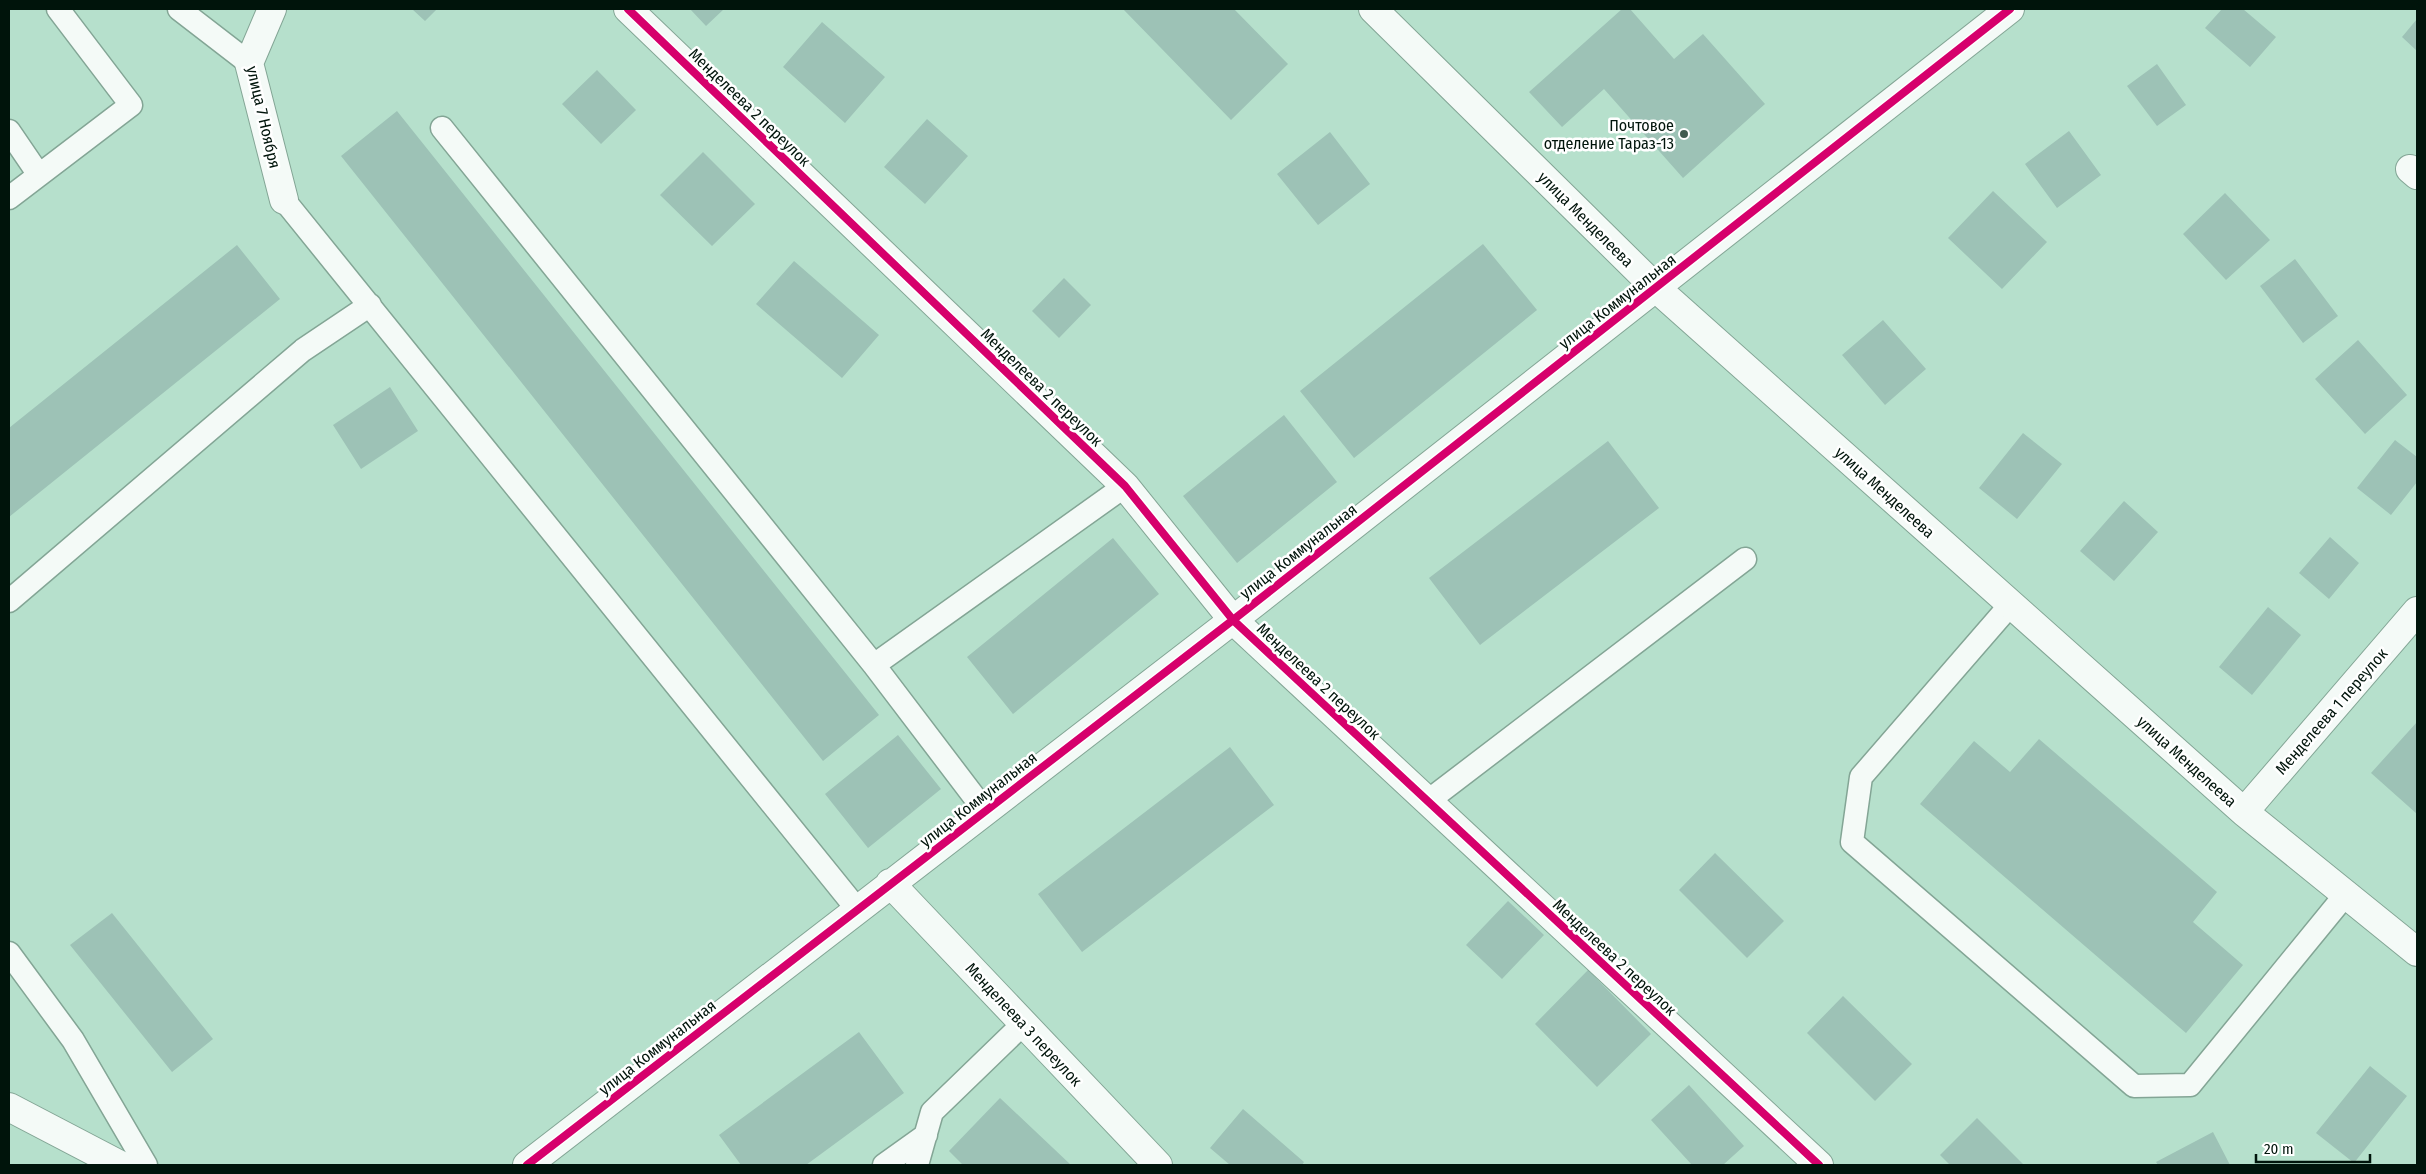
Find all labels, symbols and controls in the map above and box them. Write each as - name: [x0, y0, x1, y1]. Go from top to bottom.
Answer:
- street label: Менделеева 2 переулок: [685, 44, 815, 171]
- street label: улица 7 Ноября: [242, 64, 285, 170]
- place label: Почтовое отделение Тараз-13: [1544, 116, 1674, 153]
- marker: Почтовое отделение Тараз-13: [1678, 128, 1690, 140]
- street label: улица Менделеева: [1534, 168, 1637, 271]
- street label: улица Коммунальная: [1555, 250, 1680, 353]
- street label: Менделеева 2 переулок: [977, 324, 1107, 451]
- street label: улица Менделеева: [1831, 443, 1938, 542]
- street label: улица Коммунальная: [1236, 500, 1361, 603]
- street label: Менделеева 2 переулок: [1253, 619, 1385, 744]
- street label: Менделеева 1 переулок: [2271, 644, 2392, 778]
- street label: улица Менделеева: [2133, 712, 2240, 811]
- street label: улица Коммунальная: [916, 748, 1041, 851]
- street label: Менделеева 2 переулок: [1549, 895, 1681, 1020]
- street label: Менделеева 3 переулок: [961, 959, 1086, 1090]
- street label: улица Коммунальная: [595, 996, 720, 1099]
- scale bar: [2256, 1132, 2370, 1164]
- text: 20 m: [2264, 1140, 2294, 1158]

